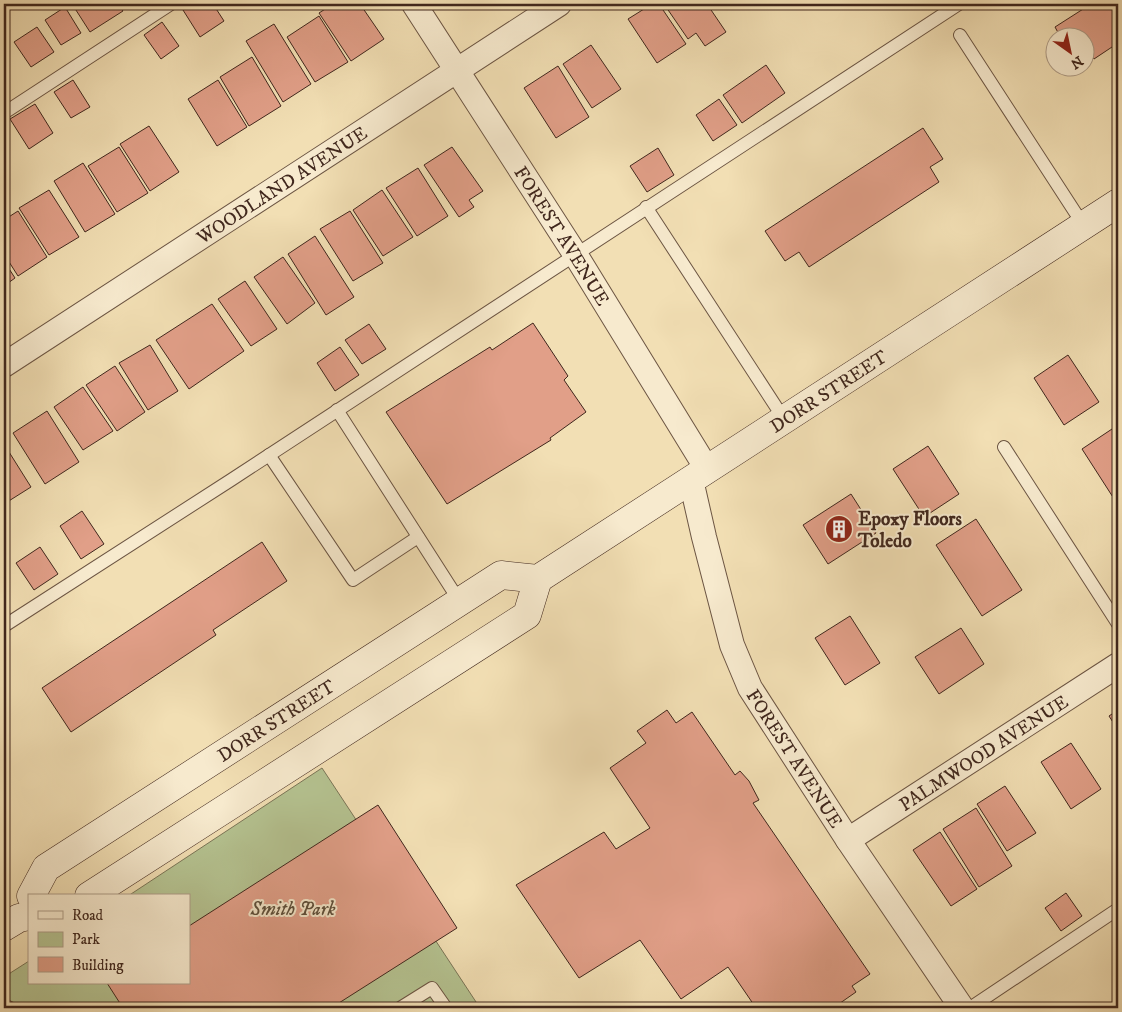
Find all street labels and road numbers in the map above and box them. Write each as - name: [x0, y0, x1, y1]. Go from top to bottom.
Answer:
- street label: WOODLAND AVENUE: [192, 122, 372, 250]
- street label: FOREST AVENUE: [509, 162, 614, 310]
- street label: DORR STREET: [766, 345, 892, 439]
- street label: DORR STREET: [214, 675, 340, 768]
- street label: FOREST AVENUE: [741, 685, 847, 832]
- street label: PALMWOOD AVENUE: [895, 691, 1073, 817]

